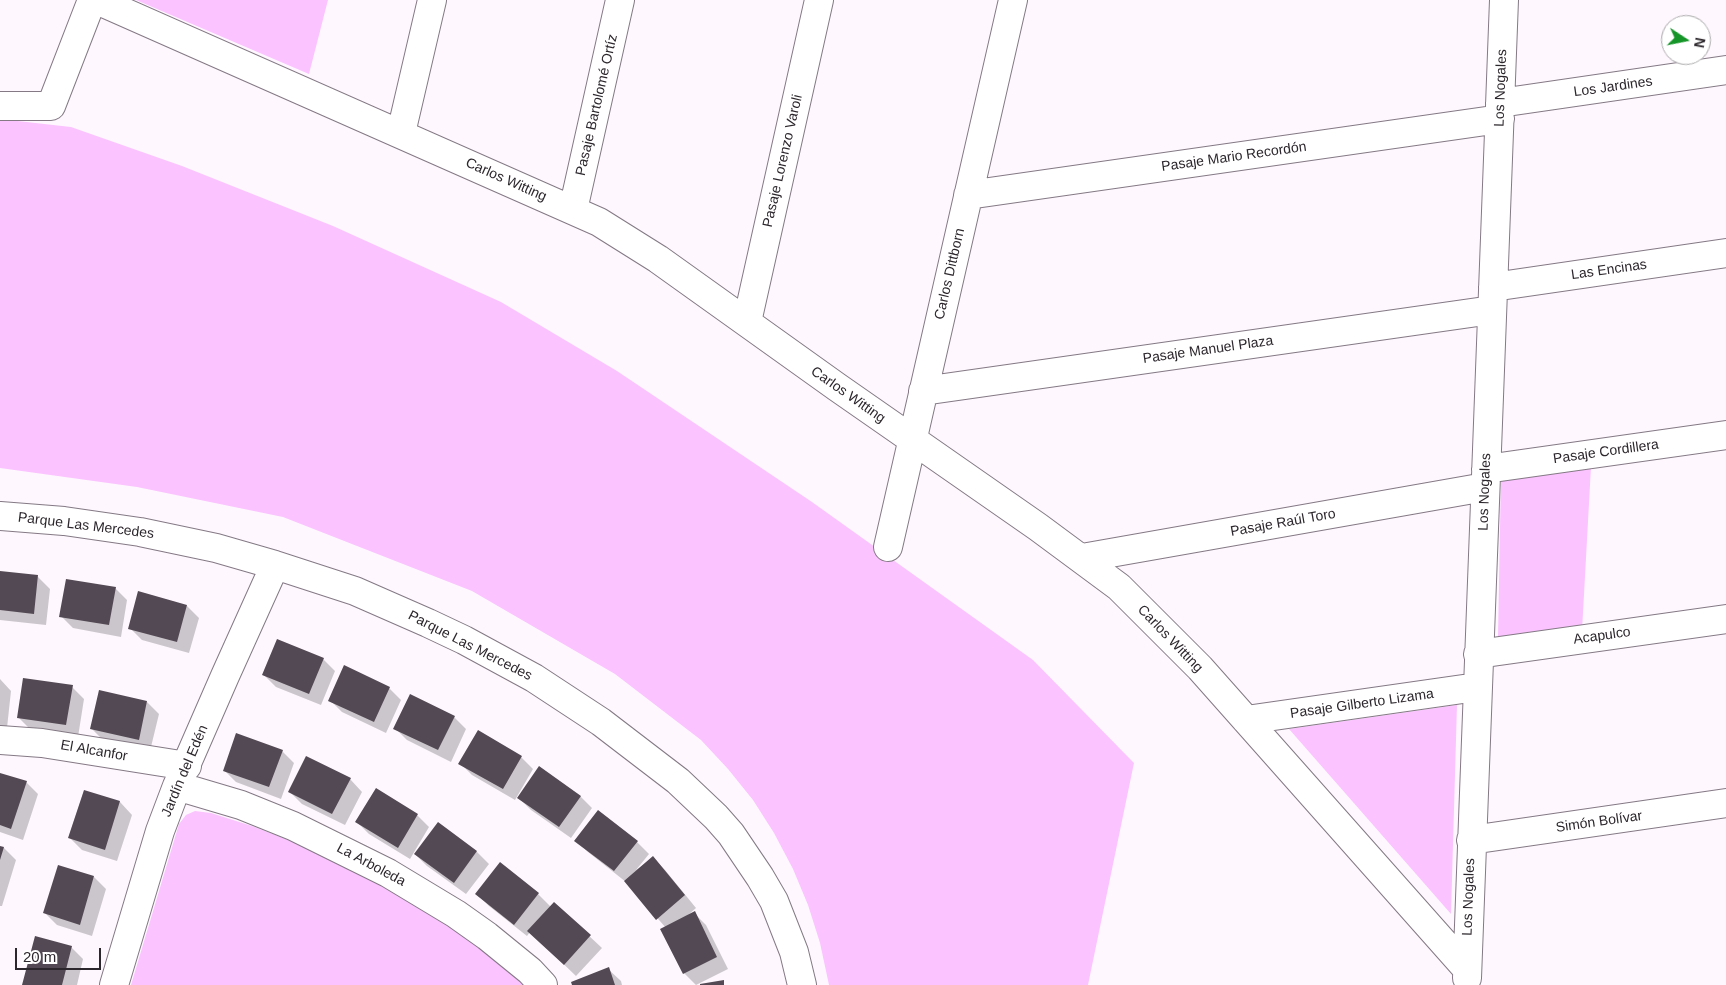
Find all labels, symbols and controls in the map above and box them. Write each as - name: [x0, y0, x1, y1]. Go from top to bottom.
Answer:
- north arrow: [1661, 15, 1711, 65]
- street label: Pasaje Bartolomé Ortíz: [573, 33, 621, 177]
- text: N: [1691, 36, 1709, 49]
- street label: Los Nogales: [1491, 49, 1511, 127]
- street label: Los Jardines: [1573, 73, 1653, 101]
- street label: Pasaje Lorenzo Varoli: [760, 93, 806, 229]
- street label: Pasaje Mario Recordón: [1160, 139, 1308, 175]
- street label: Carlos Witting: [463, 155, 549, 205]
- street label: Carlos Dittborn: [931, 227, 969, 321]
- street label: Las Encinas: [1570, 256, 1648, 284]
- street label: Pasaje Manuel Plaza: [1142, 333, 1274, 367]
- street label: Carlos Witting: [807, 363, 889, 427]
- street label: Pasaje Cordillera: [1552, 436, 1660, 468]
- street label: Los Nogales: [1475, 453, 1495, 531]
- street label: Pasaje Raúl Toro: [1229, 505, 1337, 541]
- street label: Parque Las Mercedes: [17, 509, 155, 543]
- street label: Carlos Witting: [1134, 602, 1206, 676]
- street label: Parque Las Mercedes: [405, 607, 535, 685]
- street label: Acapulco: [1572, 624, 1632, 648]
- street label: Pasaje Gilberto Lizama: [1289, 686, 1435, 722]
- street label: Jardín del Edén: [158, 723, 212, 819]
- street label: El Alcanfor: [59, 737, 129, 765]
- street label: Simón Bolívar: [1555, 808, 1643, 836]
- street label: La Arboleda: [334, 840, 408, 890]
- street label: Los Nogales: [1459, 858, 1479, 936]
- scale bar: [18, 938, 104, 970]
- text: 20 m: [23, 948, 56, 965]

